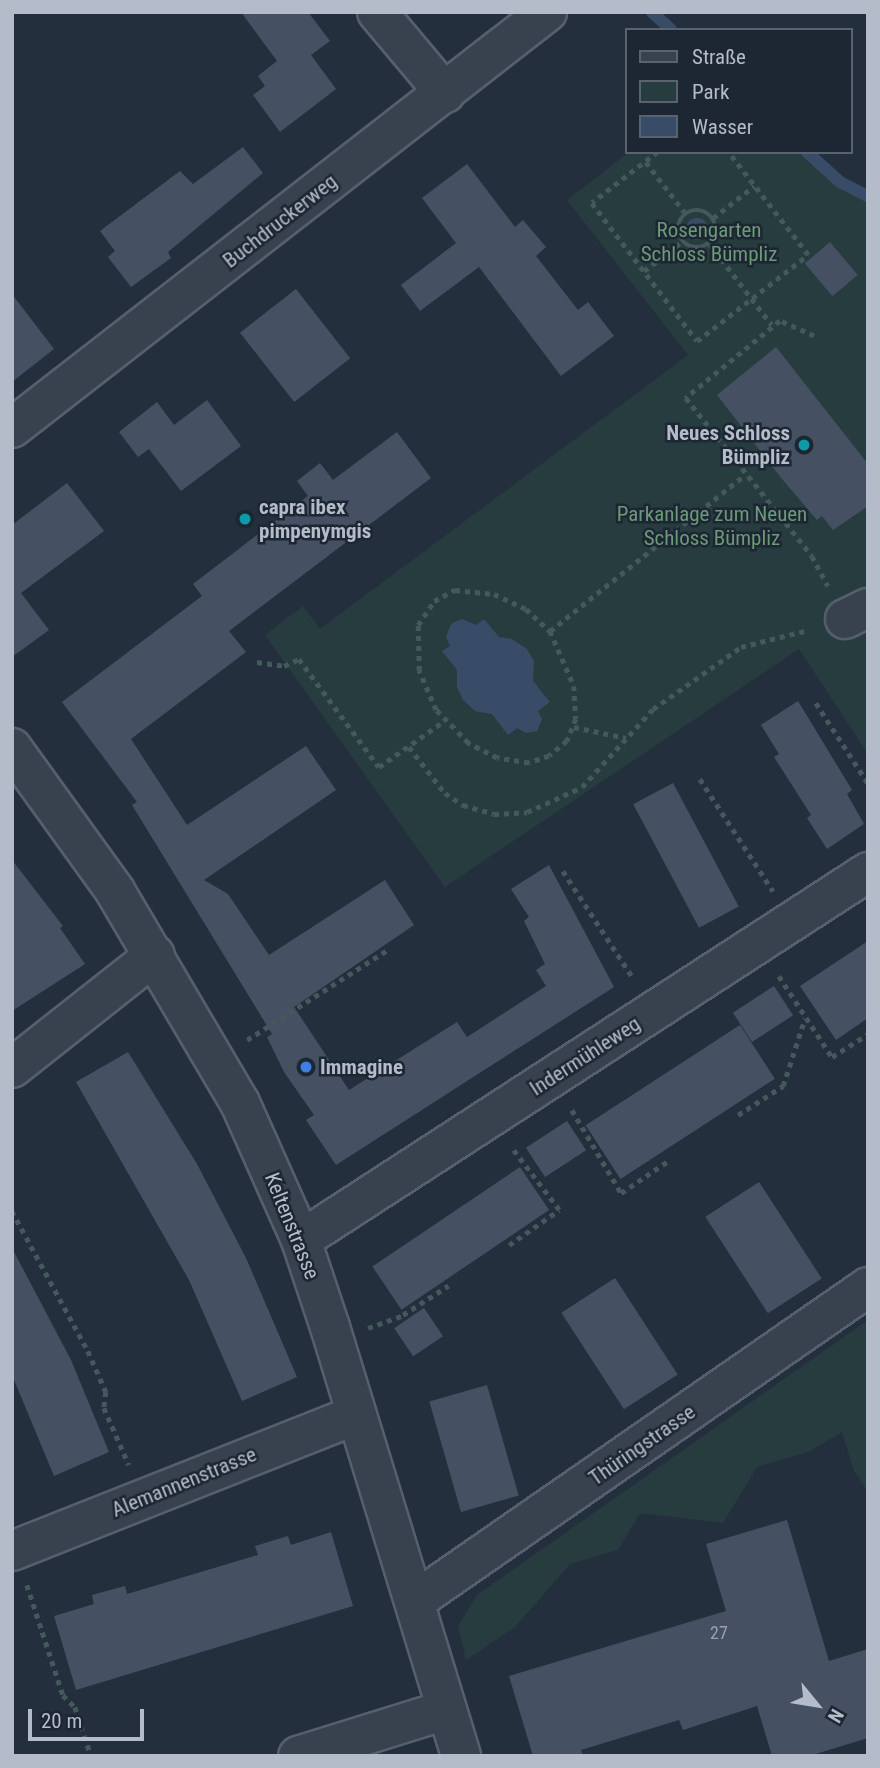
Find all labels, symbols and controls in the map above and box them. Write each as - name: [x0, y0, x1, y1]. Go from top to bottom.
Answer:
- legend: [624, 28, 852, 154]
- text: Straße: [692, 45, 746, 69]
- text: Park: [692, 80, 729, 104]
- text: Wasser: [692, 115, 753, 139]
- street label: Buchdruckerweg: [218, 169, 342, 273]
- park label: Rosengarten Schloss Bümpliz: [641, 217, 777, 267]
- place label: Neues Schloss Bümpliz: [666, 420, 790, 470]
- marker: Neues Schloss Bümpliz: [796, 437, 812, 453]
- place label: capra ibex pimpenymgis: [259, 494, 371, 544]
- park label: Parkanlage zum Neuen Schloss Bümpliz: [617, 501, 807, 551]
- marker: capra ibex pimpenymgis: [237, 511, 253, 527]
- street label: Indermühleweg: [525, 1011, 645, 1101]
- place label: Immagine: [320, 1054, 403, 1080]
- marker: Immagine: [298, 1059, 314, 1075]
- street label: Keltenstrasse: [259, 1169, 325, 1283]
- street label: Thüringstrasse: [584, 1399, 700, 1491]
- street label: Alemannenstrasse: [108, 1442, 260, 1522]
- house number: 27: [710, 1622, 728, 1644]
- north arrow: [782, 1670, 852, 1740]
- scale bar: [32, 1694, 147, 1738]
- text: N: [823, 1705, 848, 1727]
- text: 20 m: [41, 1709, 82, 1733]

